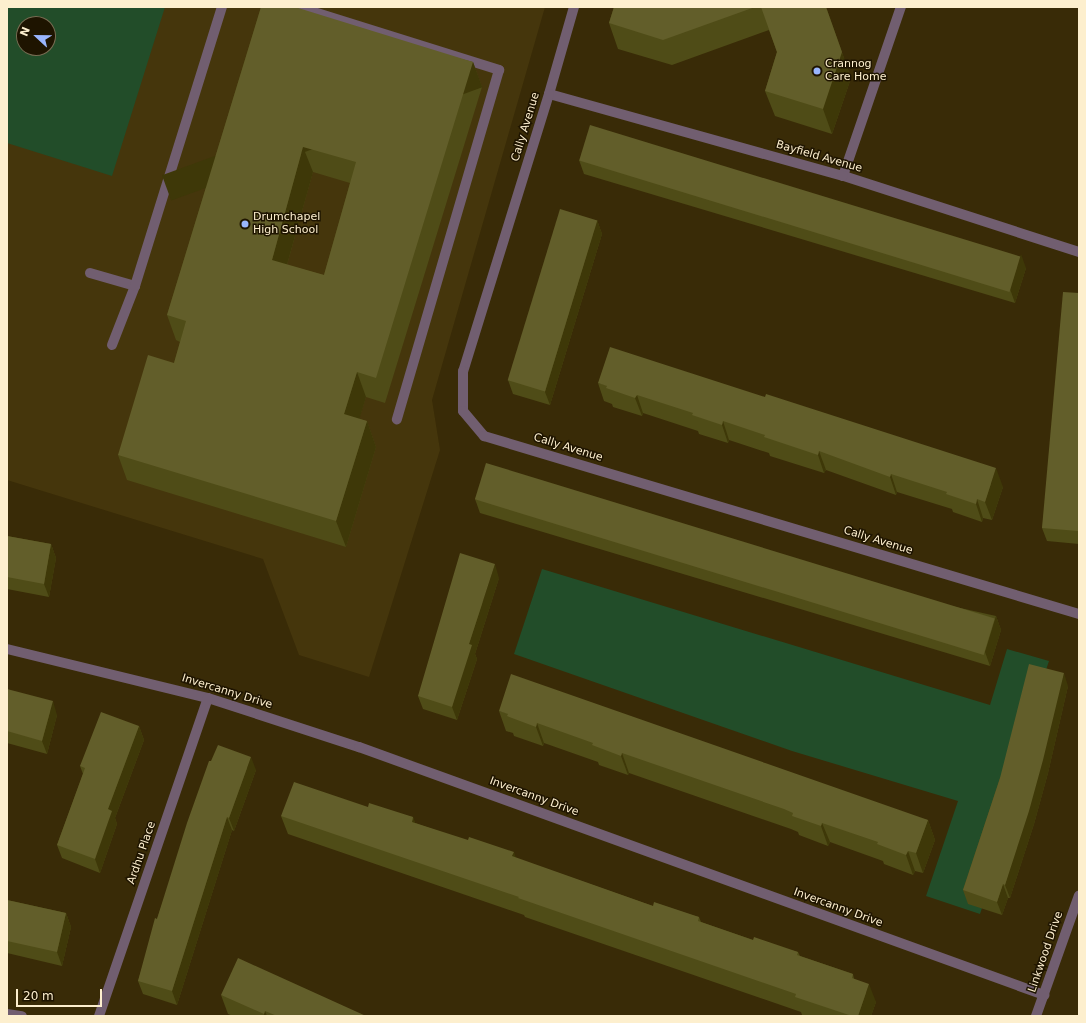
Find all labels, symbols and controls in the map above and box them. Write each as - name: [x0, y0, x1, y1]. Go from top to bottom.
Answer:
- north arrow: [16, 16, 56, 56]
- text: N: [18, 25, 33, 38]
- place label: Crannog Care Home: [825, 58, 886, 84]
- marker: Crannog Care Home: [812, 66, 822, 76]
- street label: Cally Avenue: [509, 91, 543, 163]
- street label: Bayfield Avenue: [774, 138, 864, 176]
- place label: Drumchapel High School: [253, 211, 320, 237]
- marker: Drumchapel High School: [240, 219, 250, 229]
- street label: Cally Avenue: [532, 431, 604, 465]
- street label: Cally Avenue: [842, 524, 914, 558]
- street label: Invercanny Drive: [180, 672, 274, 712]
- street label: Invercanny Drive: [488, 775, 580, 819]
- street label: Ardhu Place: [125, 820, 159, 886]
- street label: Invercanny Drive: [792, 886, 884, 930]
- street label: Linkwood Drive: [1026, 910, 1066, 994]
- scale bar: [18, 981, 104, 1007]
- text: 20 m: [23, 989, 54, 1003]

